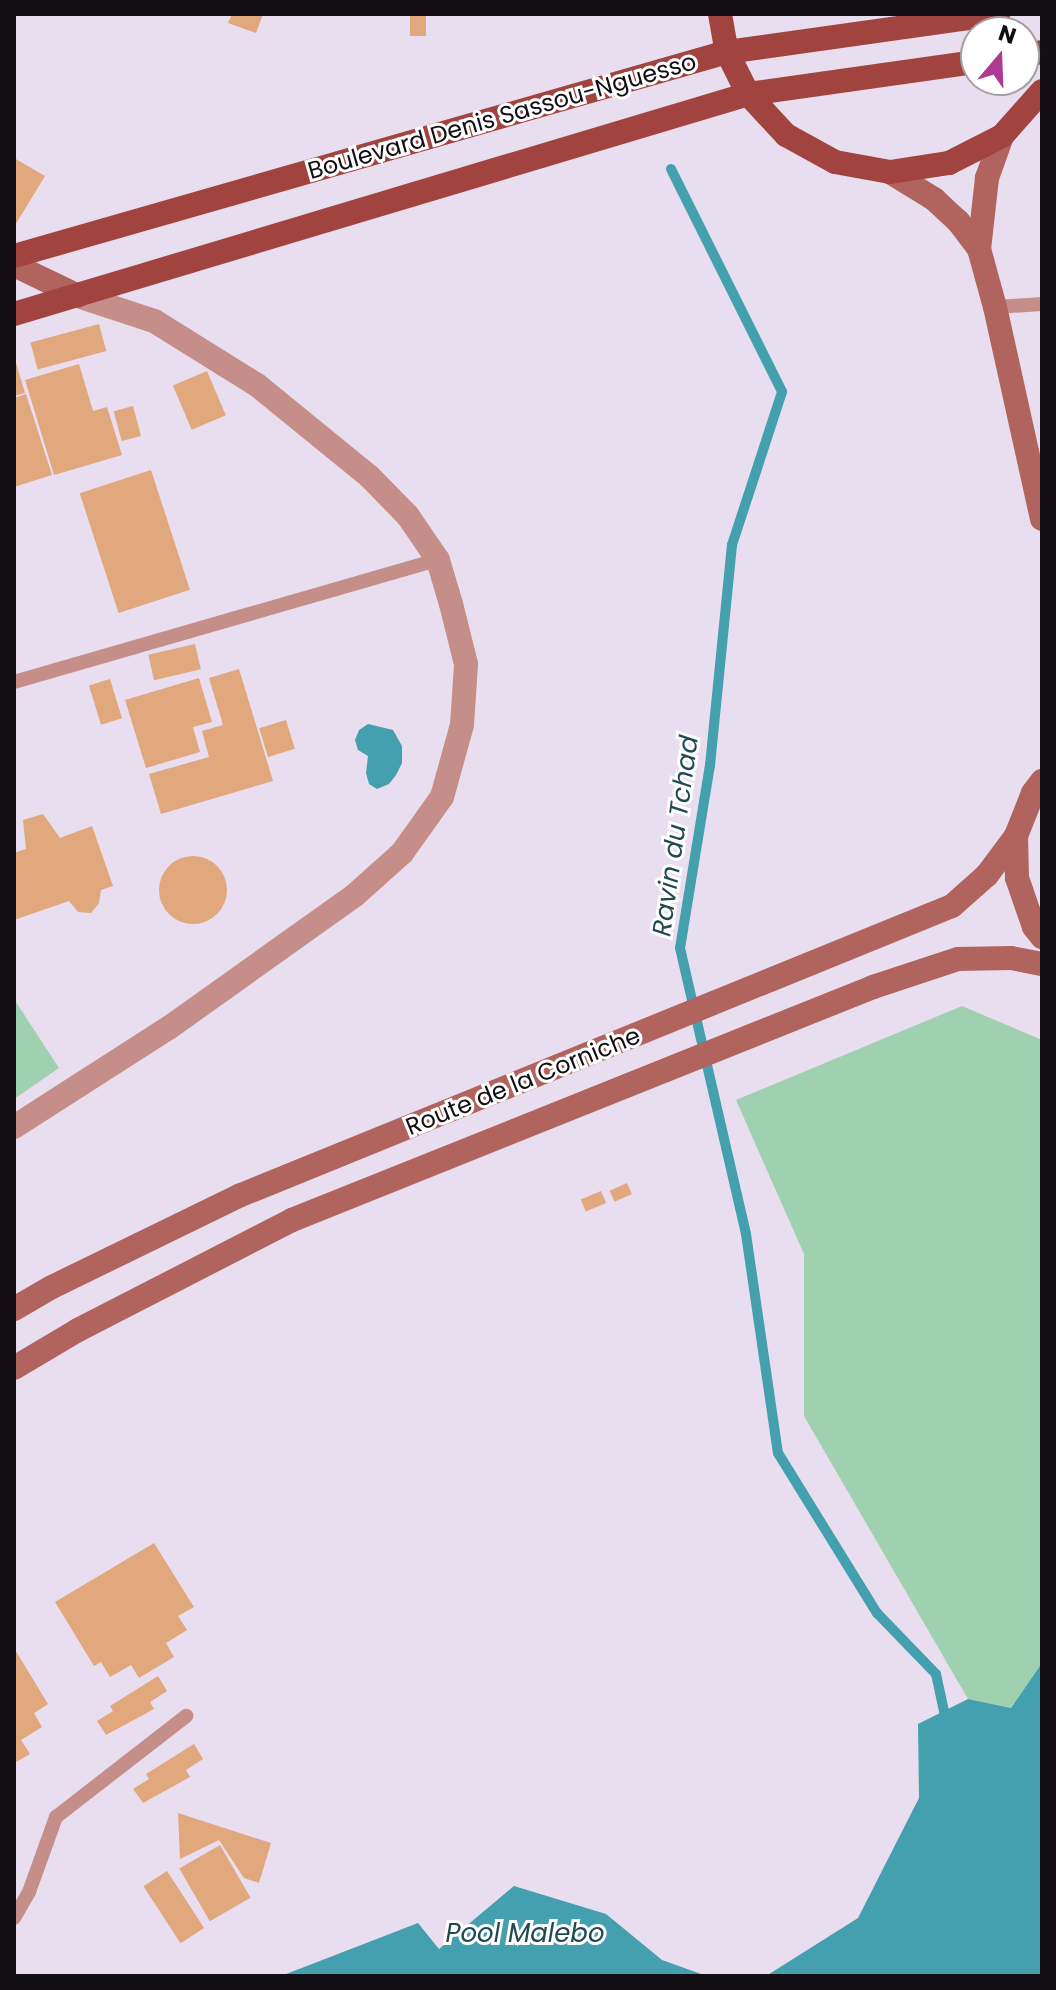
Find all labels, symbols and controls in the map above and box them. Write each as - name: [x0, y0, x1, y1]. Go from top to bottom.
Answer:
- north arrow: [960, 16, 1040, 96]
- text: N: [994, 17, 1020, 52]
- street label: Boulevard Denis Sassou-Nguesso: [305, 47, 699, 185]
- water label: Ravin du Tchad: [646, 734, 706, 938]
- street label: Route de la Corniche: [402, 1021, 644, 1141]
- water label: Pool Malebo: [445, 1918, 605, 1950]

